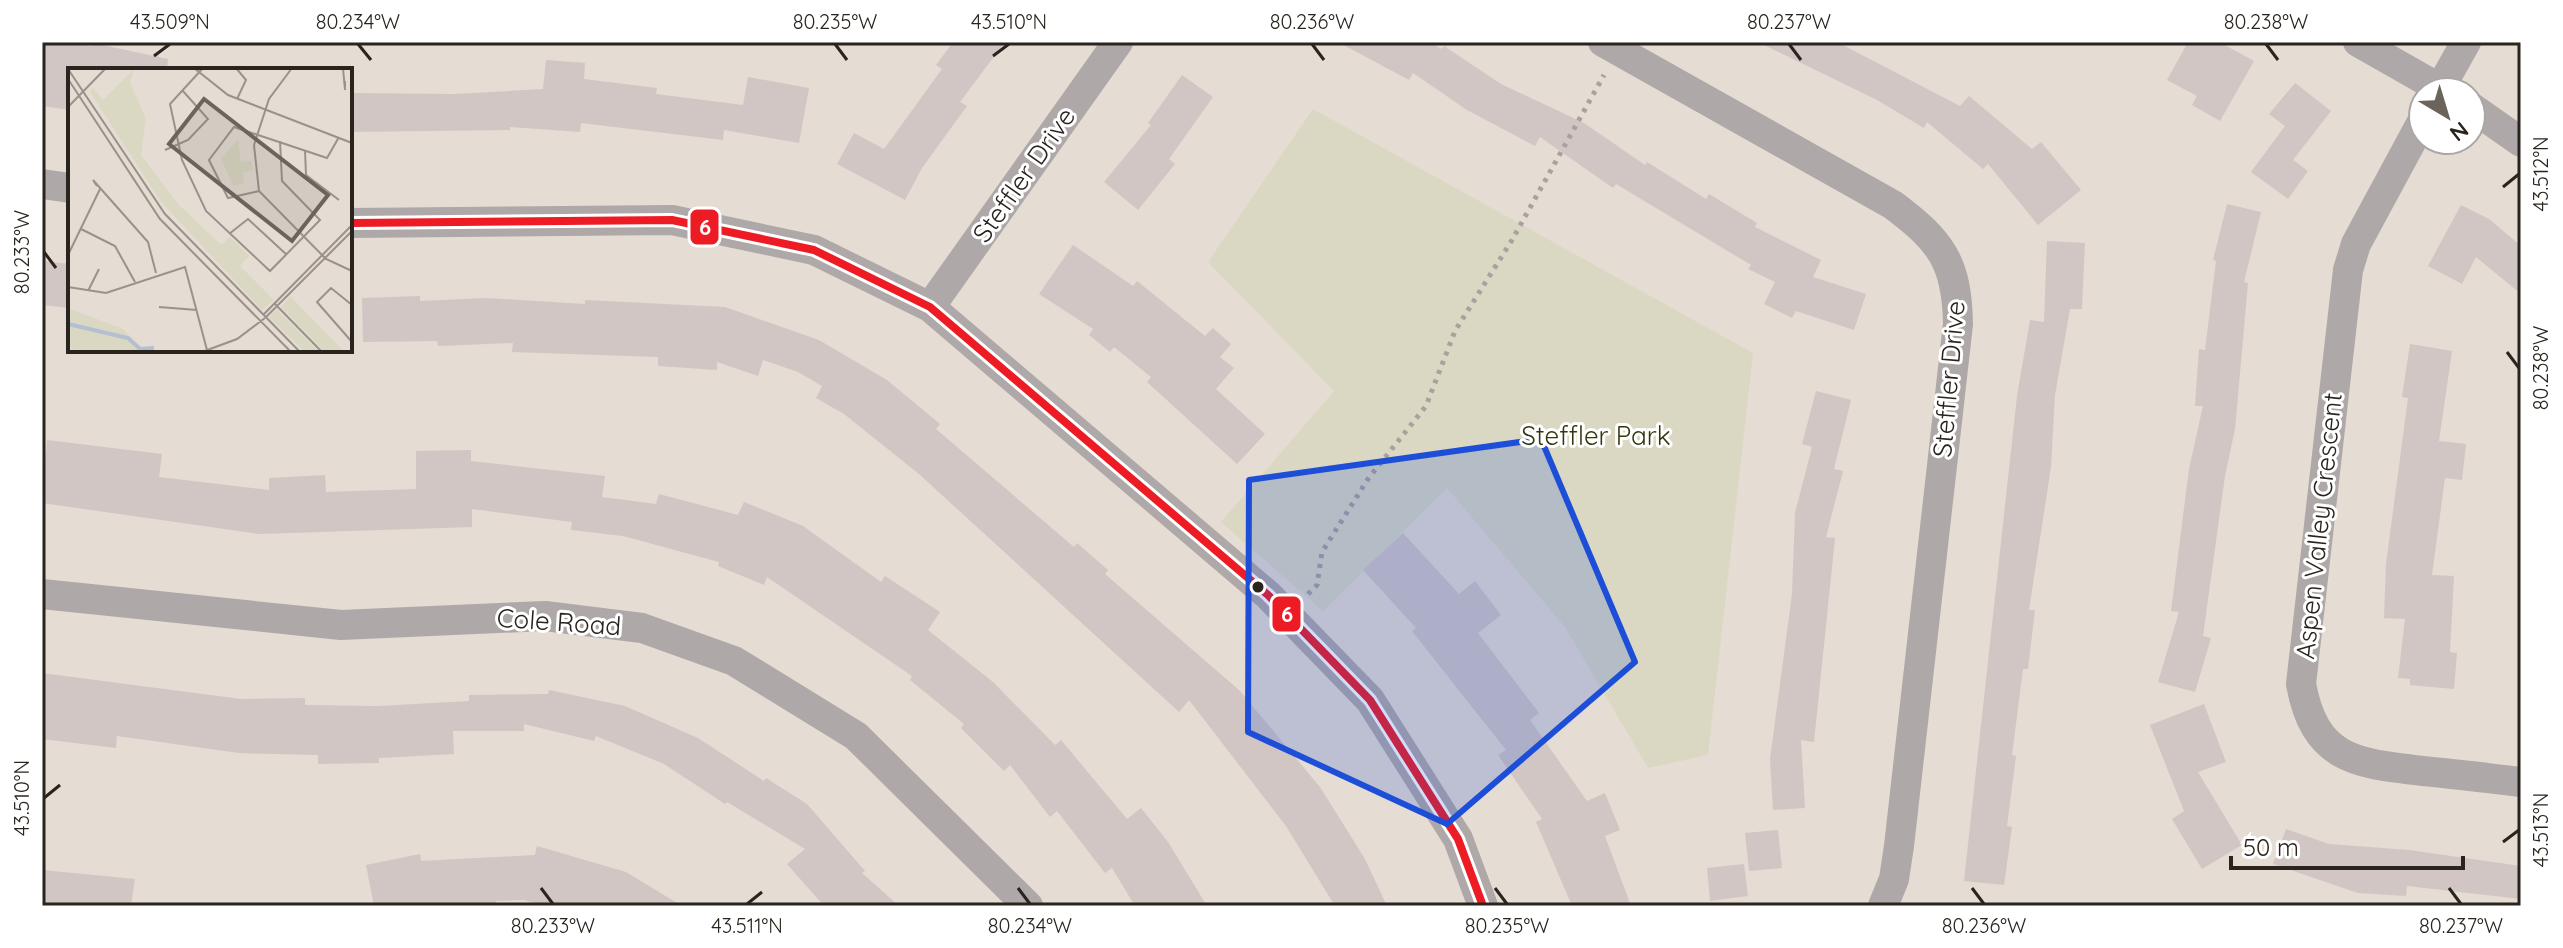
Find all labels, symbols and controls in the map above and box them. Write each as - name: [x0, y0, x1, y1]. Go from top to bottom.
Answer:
- text: 43.509°N: [130, 9, 210, 34]
- text: 80.234°W: [316, 9, 400, 34]
- text: 80.235°W: [793, 9, 877, 34]
- text: 43.510°N: [971, 9, 1047, 34]
- text: 80.236°W: [1270, 9, 1354, 34]
- text: 80.237°W: [1747, 9, 1831, 34]
- text: 80.238°W: [2224, 9, 2308, 34]
- inset map: [68, 68, 352, 352]
- north arrow: [2407, 76, 2487, 156]
- street label: Steffler Drive: [965, 101, 1082, 248]
- text: N: [2444, 116, 2474, 148]
- text: 43.512°N: [2528, 136, 2553, 212]
- line badge: 6: [689, 208, 720, 246]
- text: 80.233°W: [9, 210, 34, 294]
- text: 6: [699, 213, 711, 241]
- street label: Steffler Drive: [1925, 299, 1972, 459]
- text: 80.238°W: [2528, 326, 2553, 410]
- street label: Aspen Valley Crescent: [2288, 391, 2349, 661]
- park label: Steffler Park: [1521, 419, 1671, 452]
- unlabelled marker: [1250, 579, 1266, 595]
- line badge: 6: [1271, 595, 1302, 633]
- text: 6: [1281, 600, 1293, 628]
- street label: Cole Road: [496, 601, 622, 642]
- text: 43.510°N: [9, 760, 34, 836]
- text: 43.513°N: [2528, 793, 2553, 867]
- scale bar: [2231, 820, 2463, 870]
- text: 50 m: [2243, 832, 2299, 862]
- text: 80.233°W: [511, 913, 595, 938]
- text: 43.511°N: [711, 913, 783, 938]
- text: 80.234°W: [988, 913, 1072, 938]
- text: 80.235°W: [1465, 913, 1549, 938]
- text: 80.236°W: [1942, 913, 2026, 938]
- text: 80.237°W: [2419, 913, 2503, 938]

